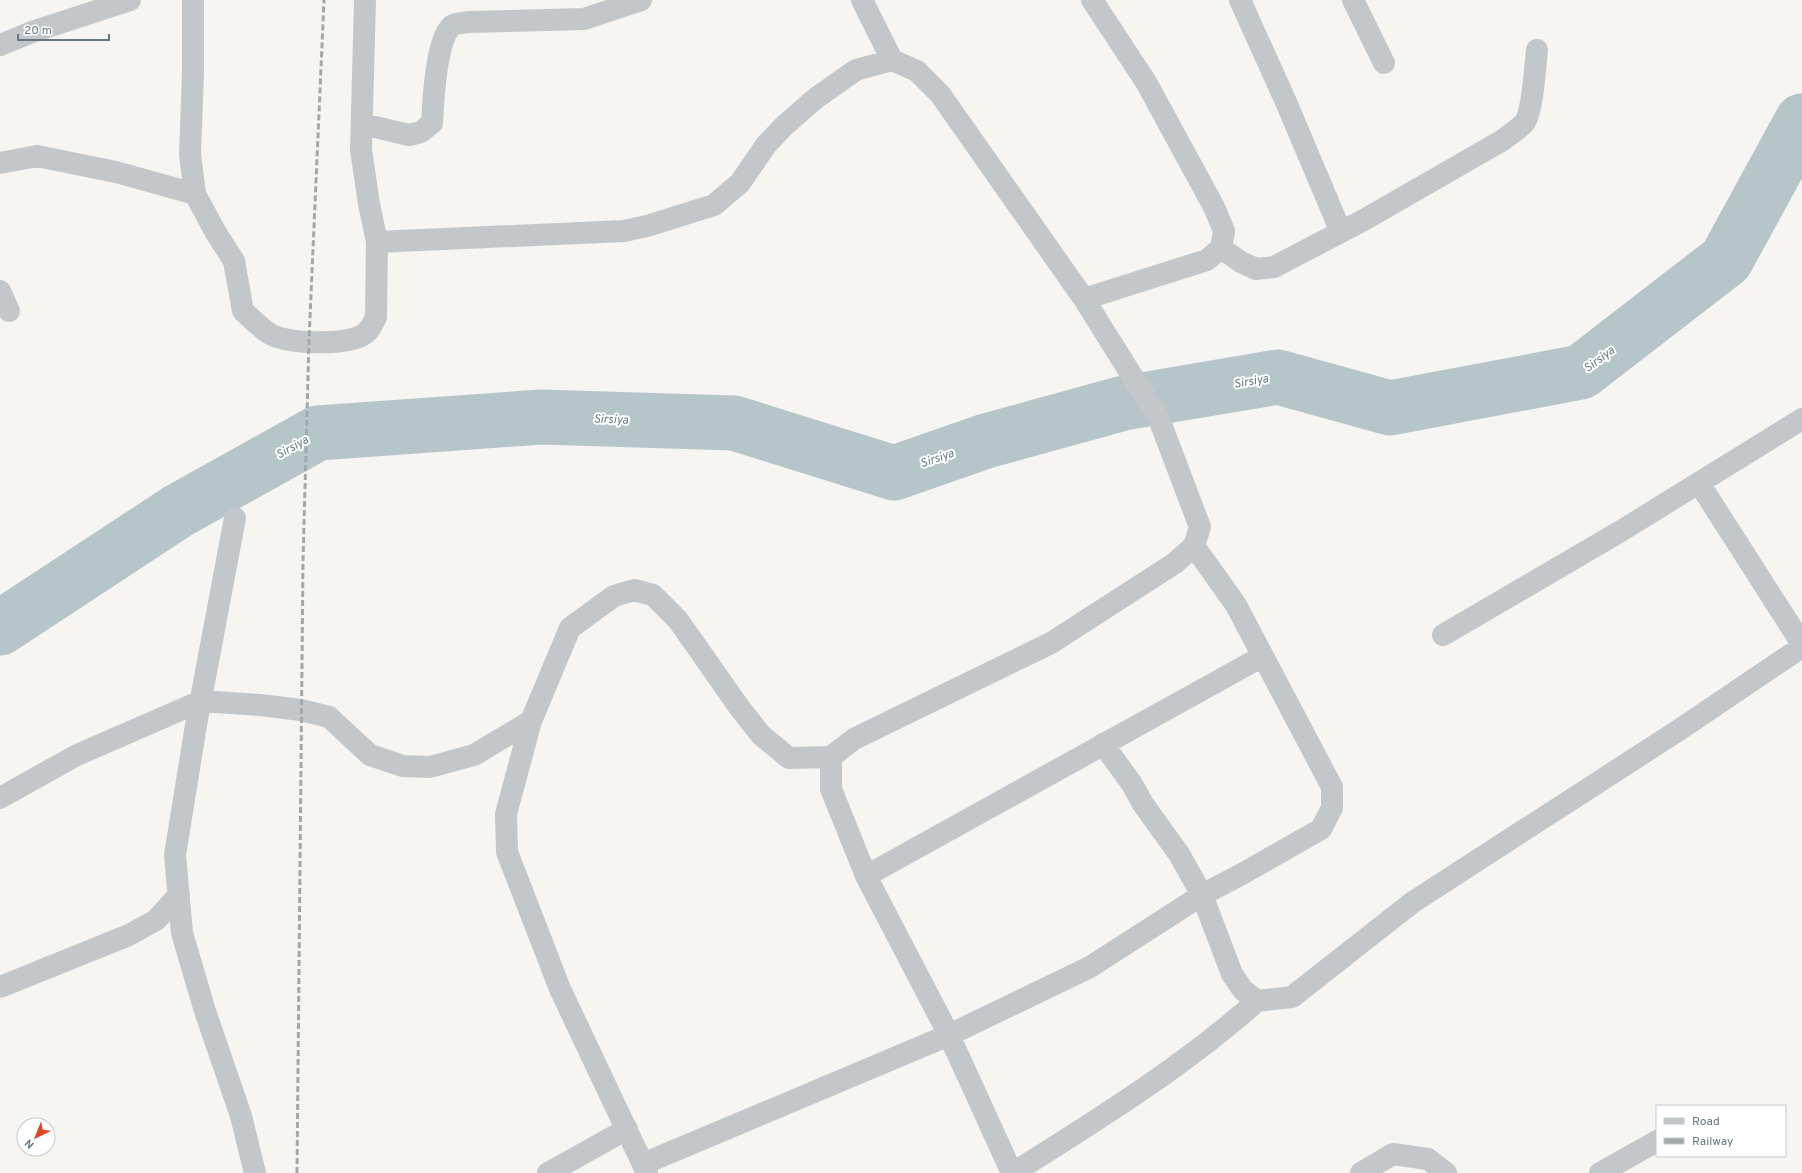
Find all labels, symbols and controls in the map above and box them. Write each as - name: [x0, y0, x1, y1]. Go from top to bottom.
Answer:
- scale bar: [18, 16, 109, 42]
- text: 20 m: [24, 23, 52, 39]
- water label: Sirsiya: [1581, 342, 1619, 377]
- water label: Sirsiya: [1233, 371, 1270, 393]
- water label: Sirsiya: [593, 411, 629, 429]
- water label: Sirsiya: [273, 432, 312, 463]
- water label: Sirsiya: [918, 445, 957, 472]
- legend: [1656, 1105, 1786, 1157]
- text: Road: [1692, 1114, 1720, 1130]
- north arrow: [16, 1117, 56, 1157]
- text: Railway: [1692, 1134, 1733, 1150]
- text: N: [22, 1136, 38, 1151]

